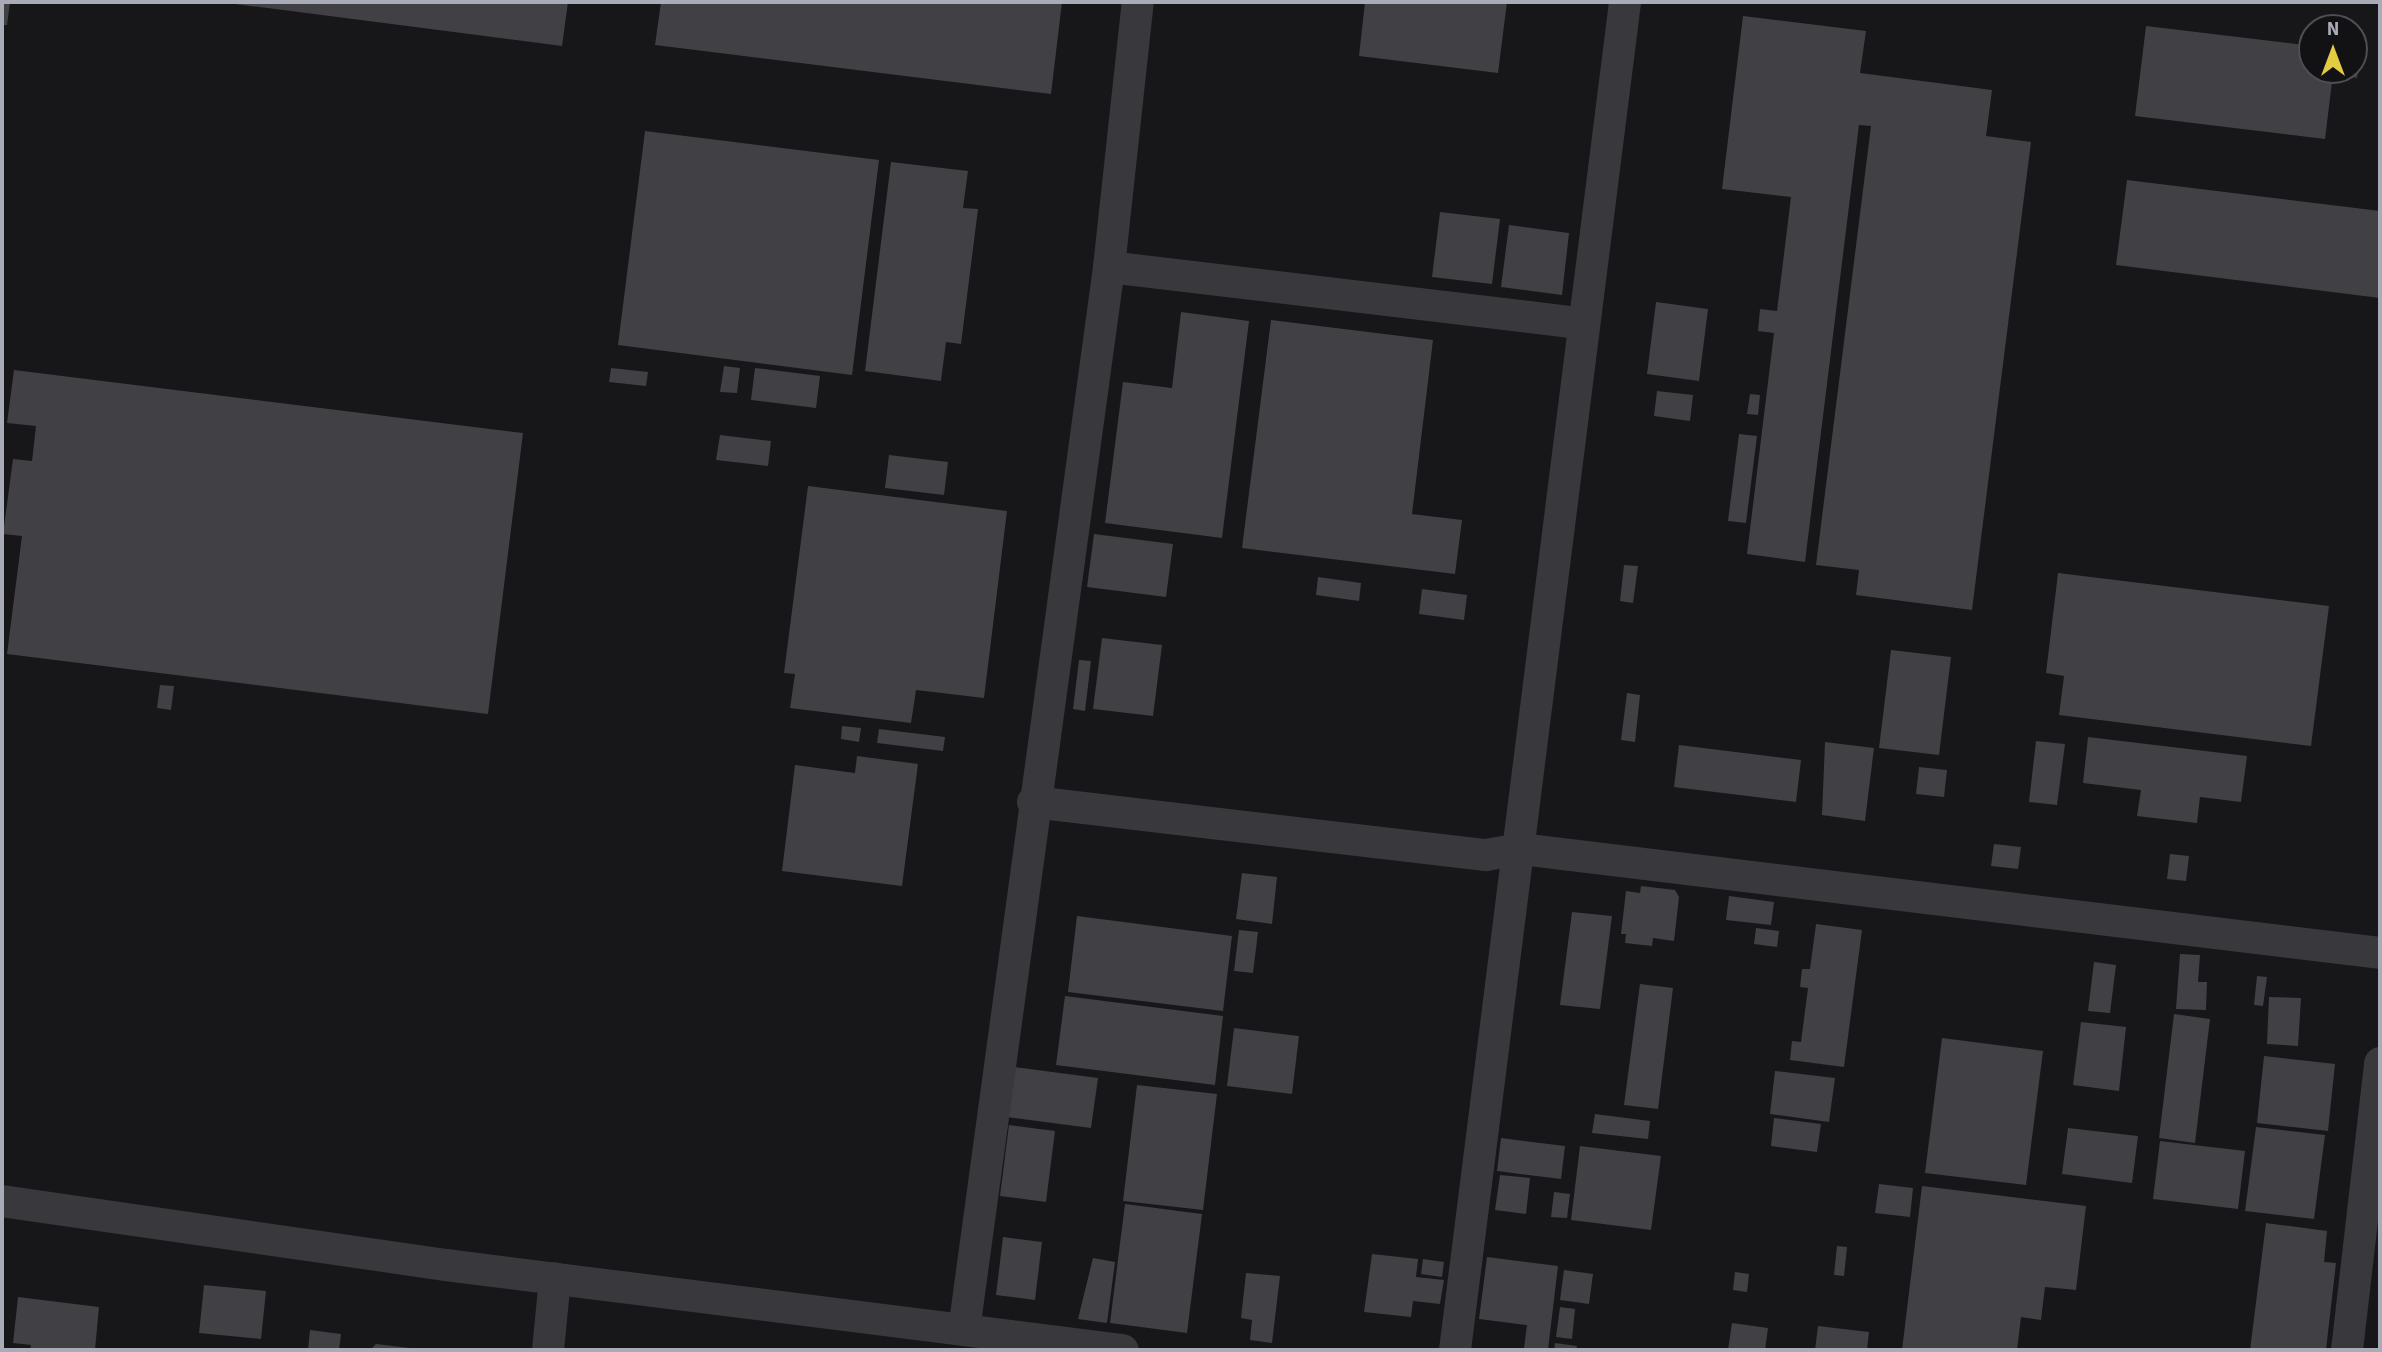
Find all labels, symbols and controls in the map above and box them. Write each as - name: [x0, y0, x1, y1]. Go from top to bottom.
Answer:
- north arrow: [2298, 14, 2368, 84]
- text: N: [2327, 16, 2339, 43]

